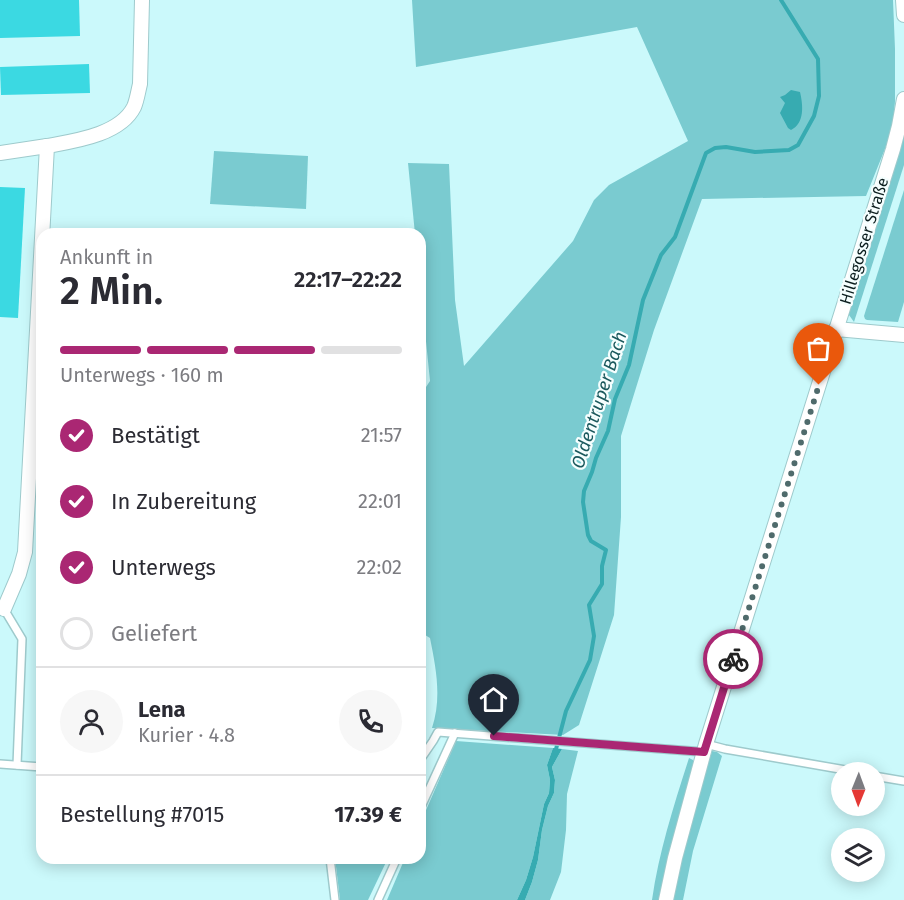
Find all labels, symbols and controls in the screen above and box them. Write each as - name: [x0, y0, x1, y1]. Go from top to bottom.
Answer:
- street label: Hillegosser Straße: [836, 175, 892, 307]
- text: Ankunft in: [60, 245, 153, 269]
- text: 22:17–22:22: [294, 266, 402, 293]
- text: 2 Min.: [60, 268, 163, 314]
- pin: [793, 323, 844, 385]
- water label: Oldentruper Bach: [566, 329, 632, 471]
- icon: bag: [802, 332, 835, 365]
- text: Unterwegs · 160 m: [60, 363, 224, 387]
- icon: check: [60, 419, 93, 452]
- text: Bestätigt: [111, 422, 200, 449]
- text: 21:57: [361, 423, 402, 447]
- icon: check: [60, 485, 93, 518]
- text: In Zubereitung: [111, 488, 256, 515]
- text: 22:01: [358, 489, 402, 513]
- icon: check: [60, 551, 93, 584]
- text: Unterwegs: [111, 554, 216, 581]
- text: 22:02: [357, 555, 402, 579]
- text: Geliefert: [111, 620, 197, 647]
- courier: [703, 629, 763, 689]
- icon: bike: [717, 643, 750, 676]
- pin: [468, 674, 519, 736]
- icon: home: [477, 683, 510, 716]
- button: person: [60, 690, 123, 753]
- button: phone: [339, 690, 402, 753]
- text: Lena: [138, 696, 186, 723]
- text: Kurier · 4.8: [138, 723, 235, 747]
- north arrow: [831, 762, 885, 816]
- map controls: [831, 762, 885, 882]
- text: Bestellung #7015: [60, 801, 224, 828]
- text: 17.39 €: [334, 801, 402, 828]
- button: layers: [831, 828, 885, 882]

